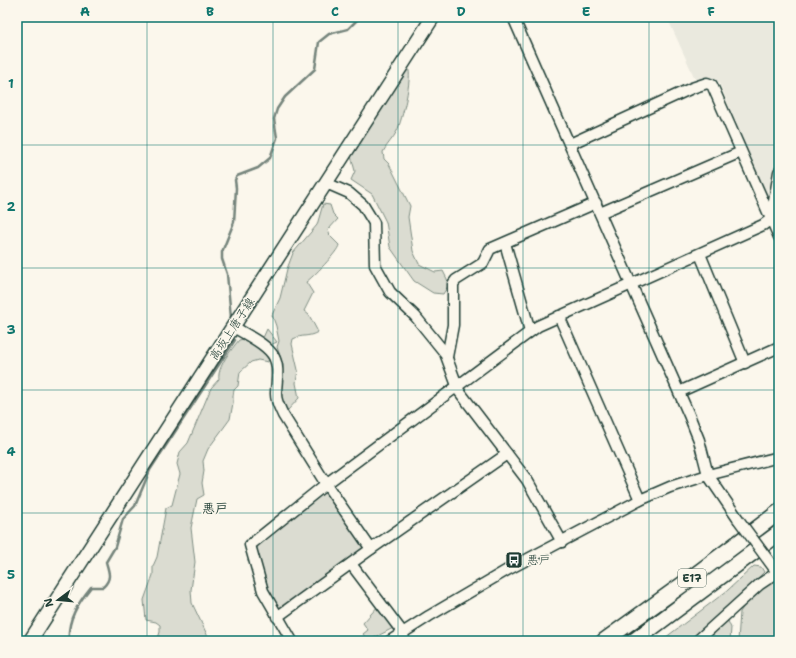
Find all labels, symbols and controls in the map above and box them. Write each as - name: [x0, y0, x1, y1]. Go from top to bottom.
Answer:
- text: A: [80, 3, 90, 20]
- text: B: [206, 3, 214, 20]
- text: C: [331, 3, 339, 20]
- text: D: [456, 3, 466, 20]
- text: E: [582, 3, 591, 20]
- text: F: [707, 3, 715, 20]
- text: 1: [8, 75, 14, 92]
- text: 2: [6, 198, 16, 215]
- street label: 高坂上唐子線: [206, 294, 258, 364]
- text: 3: [6, 321, 16, 338]
- text: 4: [6, 443, 16, 460]
- district label: 悪戸: [202, 500, 228, 517]
- bus stop icon: 悪戸: [504, 550, 524, 570]
- place label: 悪戸: [527, 552, 551, 568]
- text: 5: [7, 566, 15, 583]
- road number: E17: [678, 569, 706, 587]
- north arrow: [38, 580, 78, 620]
- text: N: [40, 596, 57, 609]

